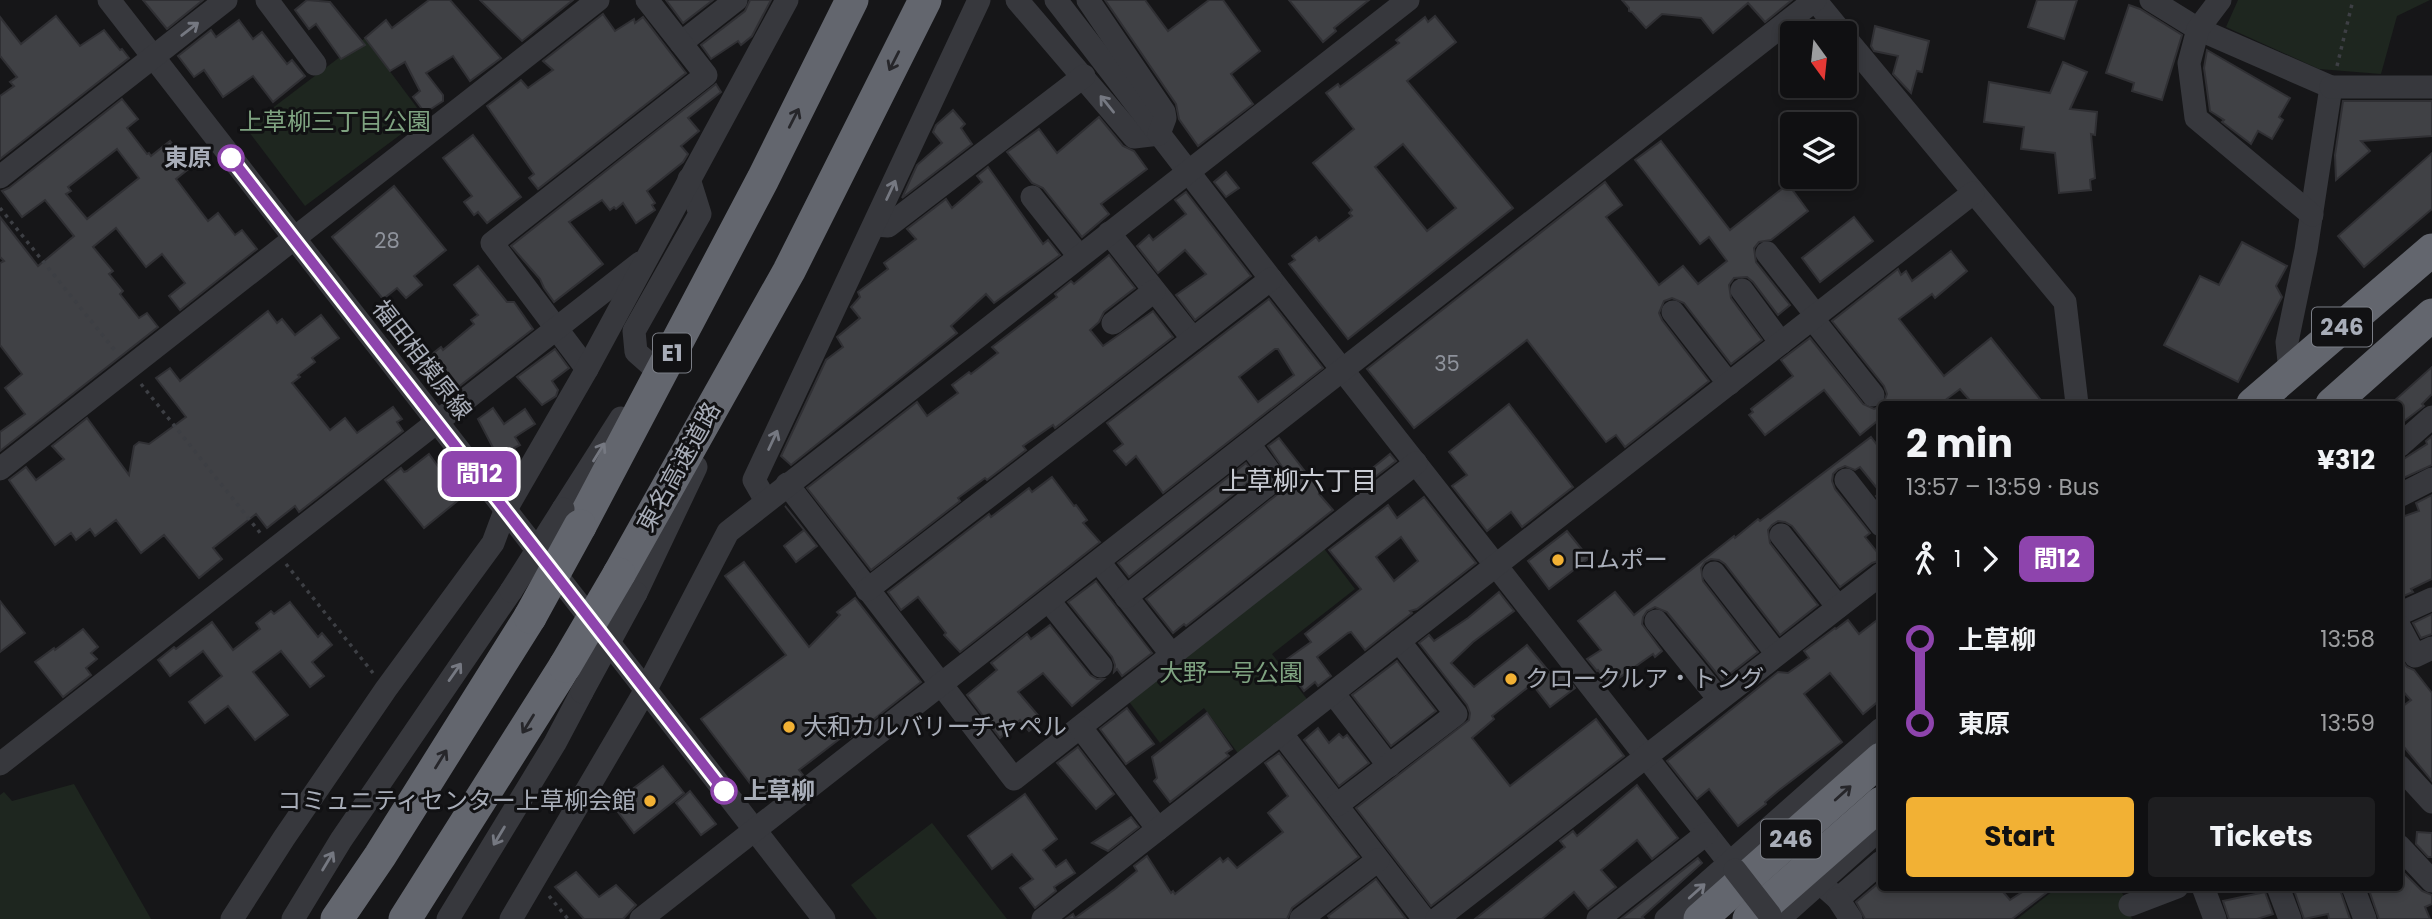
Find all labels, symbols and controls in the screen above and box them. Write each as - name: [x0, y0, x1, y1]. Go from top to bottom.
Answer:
- one-way arrow: [180, 21, 199, 36]
- north arrow: [1780, 21, 1857, 98]
- map controls: [1780, 21, 1857, 189]
- one-way arrow: [887, 50, 901, 71]
- one-way arrow: [1099, 95, 1115, 113]
- park label: 上草柳三丁目公園: [239, 105, 431, 138]
- one-way arrow: [787, 108, 801, 129]
- button: layers: [1780, 112, 1857, 189]
- place label: 東原: [164, 141, 212, 174]
- marker: 東原: [218, 145, 244, 171]
- one-way arrow: [885, 180, 898, 201]
- house number: 28: [374, 226, 400, 255]
- street label: 福田相模原線: [365, 293, 480, 427]
- road number: 246: [2312, 308, 2372, 346]
- road number: E1: [653, 334, 691, 372]
- house number: 35: [1434, 349, 1460, 378]
- street label: 東名高速道路: [629, 396, 728, 538]
- text: 2 min: [1906, 417, 2013, 470]
- one-way arrow: [767, 430, 780, 451]
- text: ¥312: [2317, 442, 2375, 478]
- one-way arrow: [592, 443, 607, 462]
- line badge: 間12: [439, 451, 519, 497]
- text: 間12: [456, 457, 502, 490]
- district label: 上草柳六丁目: [1221, 463, 1377, 499]
- text: 13:57 – 13:59 · Bus: [1906, 471, 2099, 503]
- icon: walk: [1906, 540, 1944, 578]
- icon: forward: [1971, 540, 2009, 578]
- text: 間12: [2033, 542, 2080, 575]
- place label: ロムポー: [1572, 543, 1668, 576]
- text: 1: [1954, 543, 1961, 575]
- marker: ロムポー: [1550, 552, 1566, 568]
- text: 上草柳: [1958, 622, 2036, 658]
- text: 13:58: [2320, 623, 2375, 655]
- park label: 大野一号公園: [1159, 656, 1303, 689]
- place label: クロークルア・トング: [1525, 662, 1764, 695]
- one-way arrow: [448, 663, 462, 682]
- marker: クロークルア・トング: [1503, 671, 1519, 687]
- text: 東原: [1958, 706, 2010, 742]
- text: 13:59: [2320, 707, 2375, 739]
- place label: 大和カルバリーチャペル: [803, 710, 1067, 743]
- one-way arrow: [521, 714, 535, 734]
- marker: 大和カルバリーチャペル: [781, 719, 797, 735]
- one-way arrow: [433, 750, 448, 769]
- place label: 上草柳: [743, 774, 815, 807]
- marker: 上草柳: [711, 778, 737, 804]
- place label: コミュニティセンター上草柳会館: [277, 784, 636, 817]
- one-way arrow: [1834, 784, 1851, 801]
- marker: コミュニティセンター上草柳会館: [642, 793, 658, 809]
- button: Start: [1906, 797, 2134, 877]
- button: Tickets: [2148, 797, 2375, 877]
- road number: 246: [1761, 820, 1821, 859]
- one-way arrow: [491, 825, 505, 845]
- one-way arrow: [322, 851, 336, 871]
- one-way arrow: [1688, 883, 1706, 899]

